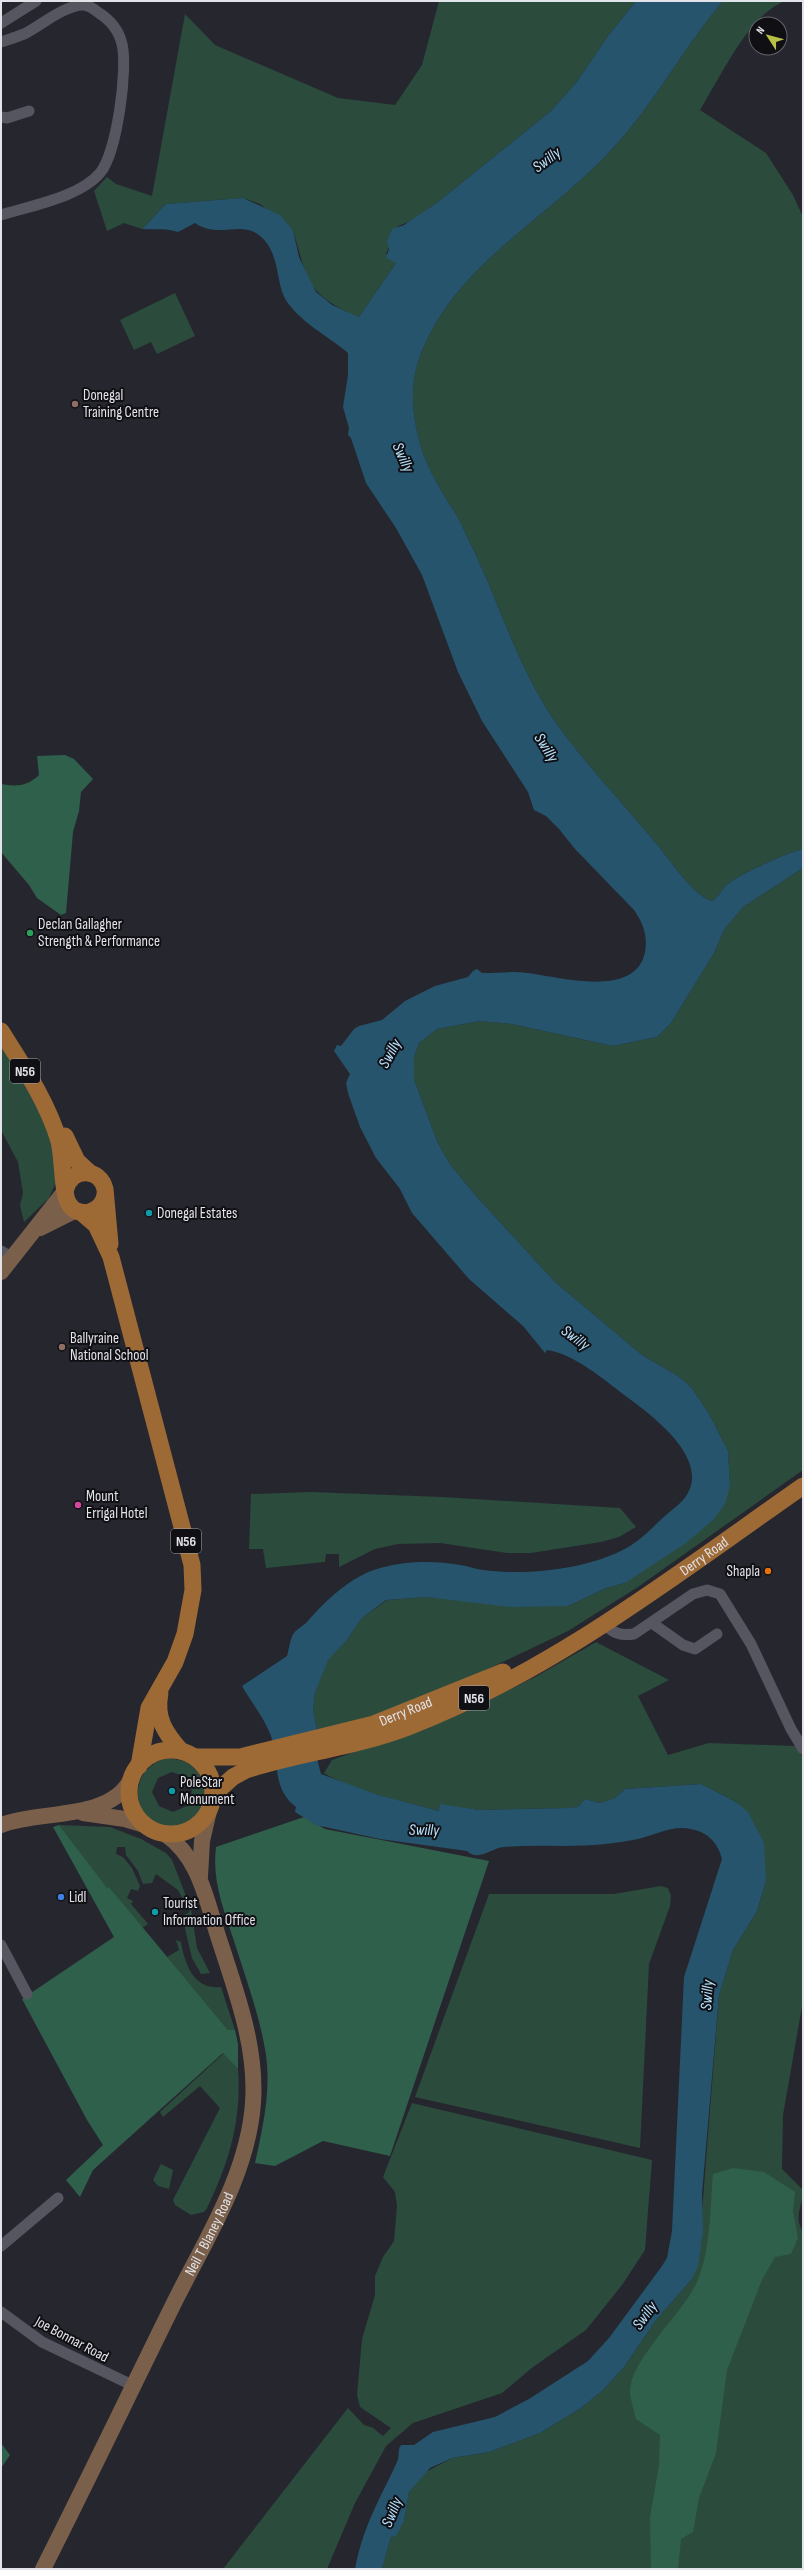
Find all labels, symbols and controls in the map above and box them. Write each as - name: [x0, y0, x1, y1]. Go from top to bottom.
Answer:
- north arrow: [748, 16, 788, 56]
- text: N: [753, 24, 767, 37]
- water label: Swilly: [529, 143, 566, 177]
- place label: Donegal Training Centre: [83, 386, 159, 422]
- marker: Donegal Training Centre: [70, 399, 80, 409]
- water label: Swilly: [388, 440, 418, 476]
- water label: Swilly: [530, 730, 562, 767]
- place label: Declan Gallagher Strength & Performance: [38, 915, 160, 951]
- marker: Declan Gallagher Strength & Performance: [25, 928, 35, 938]
- water label: Swilly: [375, 1035, 406, 1072]
- road number: N56: [10, 1059, 40, 1083]
- place label: Donegal Estates: [157, 1204, 238, 1223]
- marker: Donegal Estates: [144, 1208, 154, 1218]
- water label: Swilly: [557, 1321, 594, 1355]
- place label: Ballyraine National School: [70, 1329, 148, 1365]
- marker: Ballyraine National School: [57, 1342, 67, 1352]
- place label: Mount Errigal Hotel: [86, 1487, 147, 1523]
- marker: Mount Errigal Hotel: [73, 1500, 83, 1510]
- road number: N56: [171, 1529, 201, 1553]
- street label: Derry Road: [676, 1533, 732, 1580]
- place label: Shapla: [727, 1562, 760, 1581]
- marker: Shapla: [763, 1566, 773, 1576]
- road number: N56: [459, 1686, 489, 1710]
- street label: Derry Road: [376, 1693, 435, 1731]
- place label: PoleStar Monument: [180, 1773, 235, 1809]
- marker: PoleStar Monument: [167, 1786, 177, 1796]
- water label: Swilly: [409, 1821, 440, 1840]
- place label: Lidl: [69, 1888, 86, 1907]
- marker: Lidl: [56, 1892, 66, 1902]
- place label: Tourist Information Office: [163, 1894, 256, 1930]
- marker: Tourist Information Office: [150, 1907, 160, 1917]
- water label: Swilly: [697, 1978, 718, 2011]
- street label: Neil T Blaney Road: [181, 2190, 238, 2279]
- water label: Swilly: [629, 2297, 662, 2334]
- street label: Joe Bonnar Road: [31, 2312, 112, 2367]
- water label: Swilly: [378, 2494, 407, 2530]

